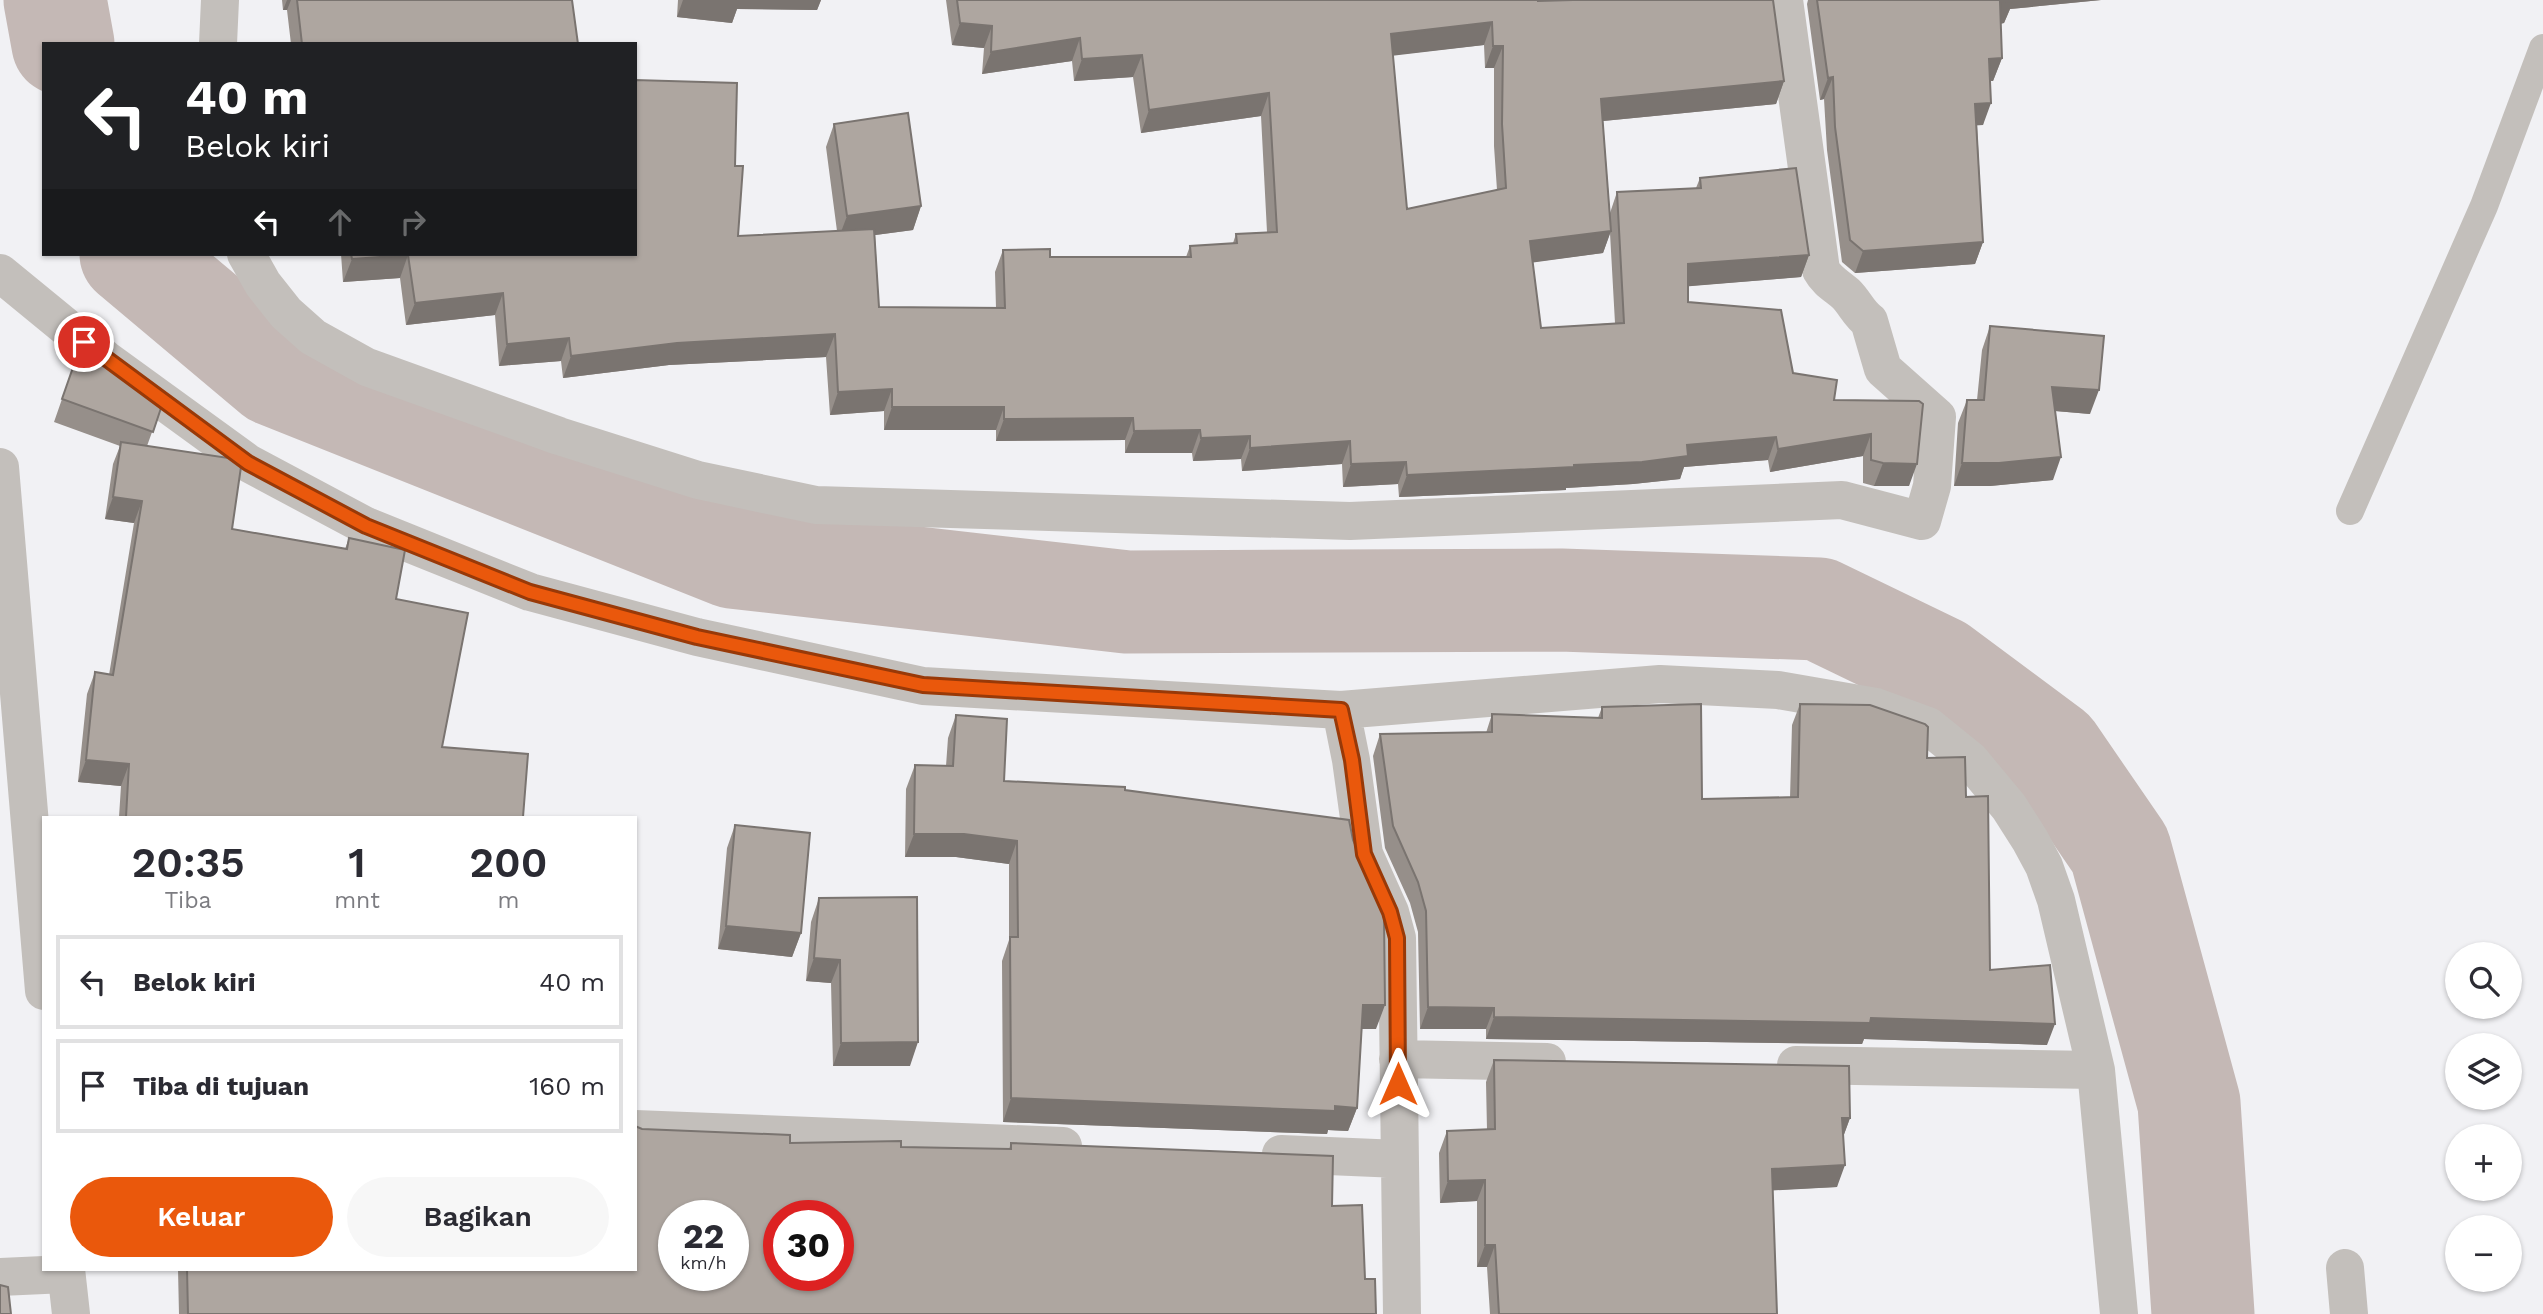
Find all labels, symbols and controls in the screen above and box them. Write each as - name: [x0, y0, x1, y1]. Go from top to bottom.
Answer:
- text: 40 m: [185, 68, 308, 126]
- icon: left: [70, 70, 161, 161]
- text: Belok kiri: [185, 127, 330, 165]
- icon: left: [248, 203, 286, 241]
- icon: ahead: [321, 203, 359, 241]
- icon: right: [394, 203, 432, 241]
- pin: [54, 312, 114, 372]
- icon: arrive: [65, 323, 103, 361]
- text: 20:35: [131, 838, 245, 887]
- text: 1: [348, 838, 366, 887]
- text: 200: [469, 838, 548, 887]
- text: Tiba: [165, 887, 212, 914]
- text: mnt: [334, 887, 380, 914]
- text: m: [497, 887, 519, 914]
- map controls: [2445, 942, 2522, 1292]
- button: search: [2445, 942, 2522, 1019]
- icon: left: [74, 963, 112, 1001]
- text: Belok kiri: [133, 967, 256, 997]
- text: 40 m: [539, 967, 605, 997]
- button: layers: [2445, 1033, 2522, 1110]
- position arrow: [1361, 1047, 1435, 1121]
- icon: arrive: [74, 1067, 112, 1105]
- text: Tiba di tujuan: [133, 1071, 309, 1101]
- text: 160 m: [529, 1071, 605, 1101]
- button: +: [2445, 1124, 2522, 1201]
- button: Keluar: [70, 1177, 333, 1257]
- button: Bagikan: [347, 1177, 609, 1257]
- speed limit sign: 30: [763, 1200, 854, 1291]
- text: 22: [683, 1215, 724, 1257]
- button: −: [2445, 1215, 2522, 1292]
- text: km/h: [680, 1252, 727, 1273]

